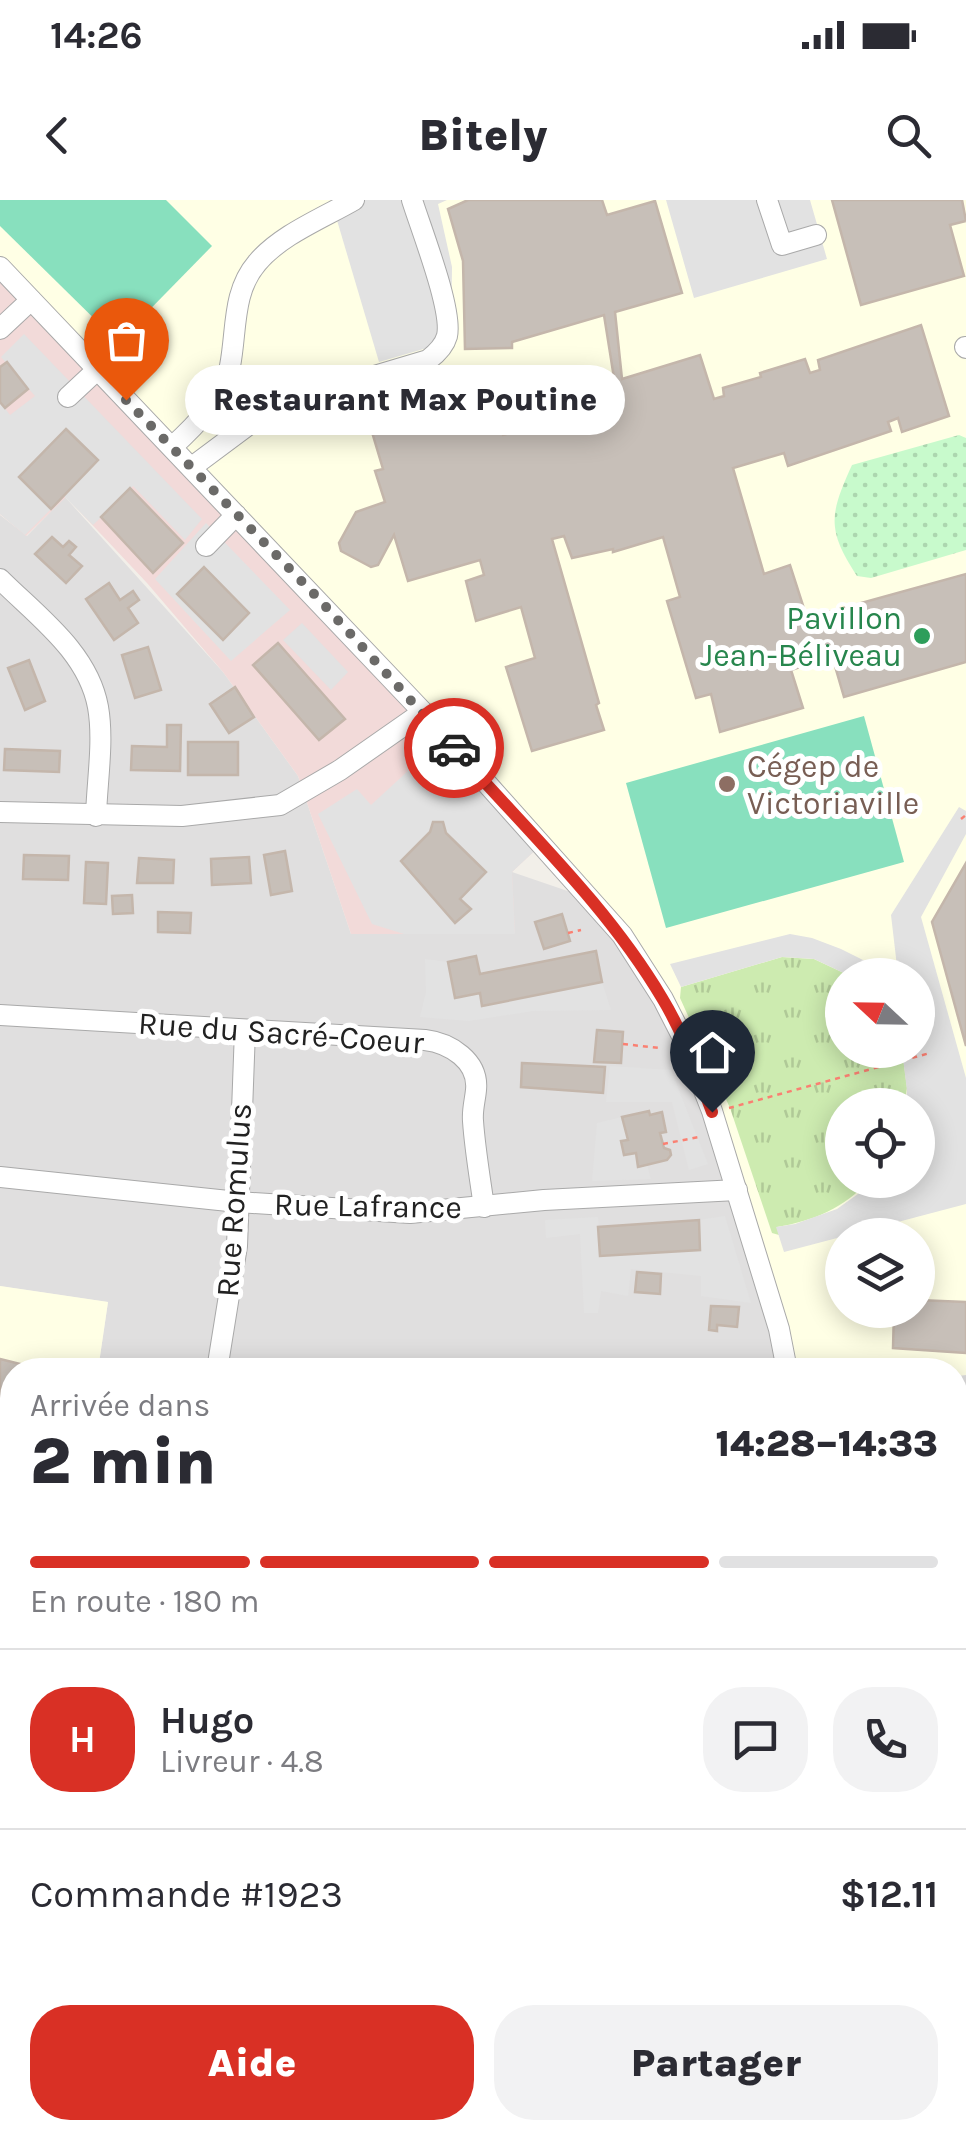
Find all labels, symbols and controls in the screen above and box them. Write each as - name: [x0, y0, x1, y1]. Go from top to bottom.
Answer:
- text: 14:26: [50, 13, 142, 58]
- icon: back: [30, 108, 85, 163]
- icon: search: [881, 108, 936, 163]
- text: Bitely: [418, 109, 548, 161]
- pin: [84, 298, 169, 401]
- icon: bag: [99, 313, 154, 368]
- callout: Restaurant Max Poutine: [186, 365, 626, 435]
- text: Restaurant Max Poutine: [213, 381, 597, 418]
- place label: Pavillon Jean-Béliveau: [700, 600, 902, 674]
- marker: Pavillon Jean-Béliveau: [911, 625, 933, 647]
- courier: [404, 698, 504, 798]
- icon: car: [427, 721, 482, 776]
- place label: Cégep de Victoriaville: [747, 748, 919, 822]
- marker: Cégep de Victoriaville: [716, 773, 738, 795]
- north arrow: [825, 958, 935, 1068]
- map controls: [825, 958, 935, 1328]
- street label: Rue du Sacré-Coeur: [137, 1005, 425, 1061]
- pin: [670, 1010, 755, 1113]
- icon: home: [685, 1025, 740, 1080]
- button: locate: [825, 1088, 935, 1198]
- street label: Rue Romulus: [209, 1102, 259, 1298]
- street label: Rue Lafrance: [274, 1186, 462, 1226]
- button: layers: [825, 1218, 935, 1328]
- text: Arrivée dans: [30, 1387, 210, 1424]
- text: 14:28–14:33: [715, 1421, 938, 1466]
- text: 2 min: [30, 1423, 216, 1499]
- text: En route · 180 m: [30, 1583, 259, 1620]
- button: chat: [703, 1687, 808, 1792]
- button: phone: [833, 1687, 938, 1792]
- text: Hugo: [160, 1698, 254, 1743]
- text: H: [69, 1717, 96, 1762]
- text: Livreur · 4.8: [160, 1743, 324, 1780]
- text: Commande #1923: [30, 1872, 343, 1917]
- text: $12.11: [840, 1872, 938, 1917]
- button: Aide: [30, 2005, 474, 2120]
- button: Partager: [494, 2005, 938, 2120]

